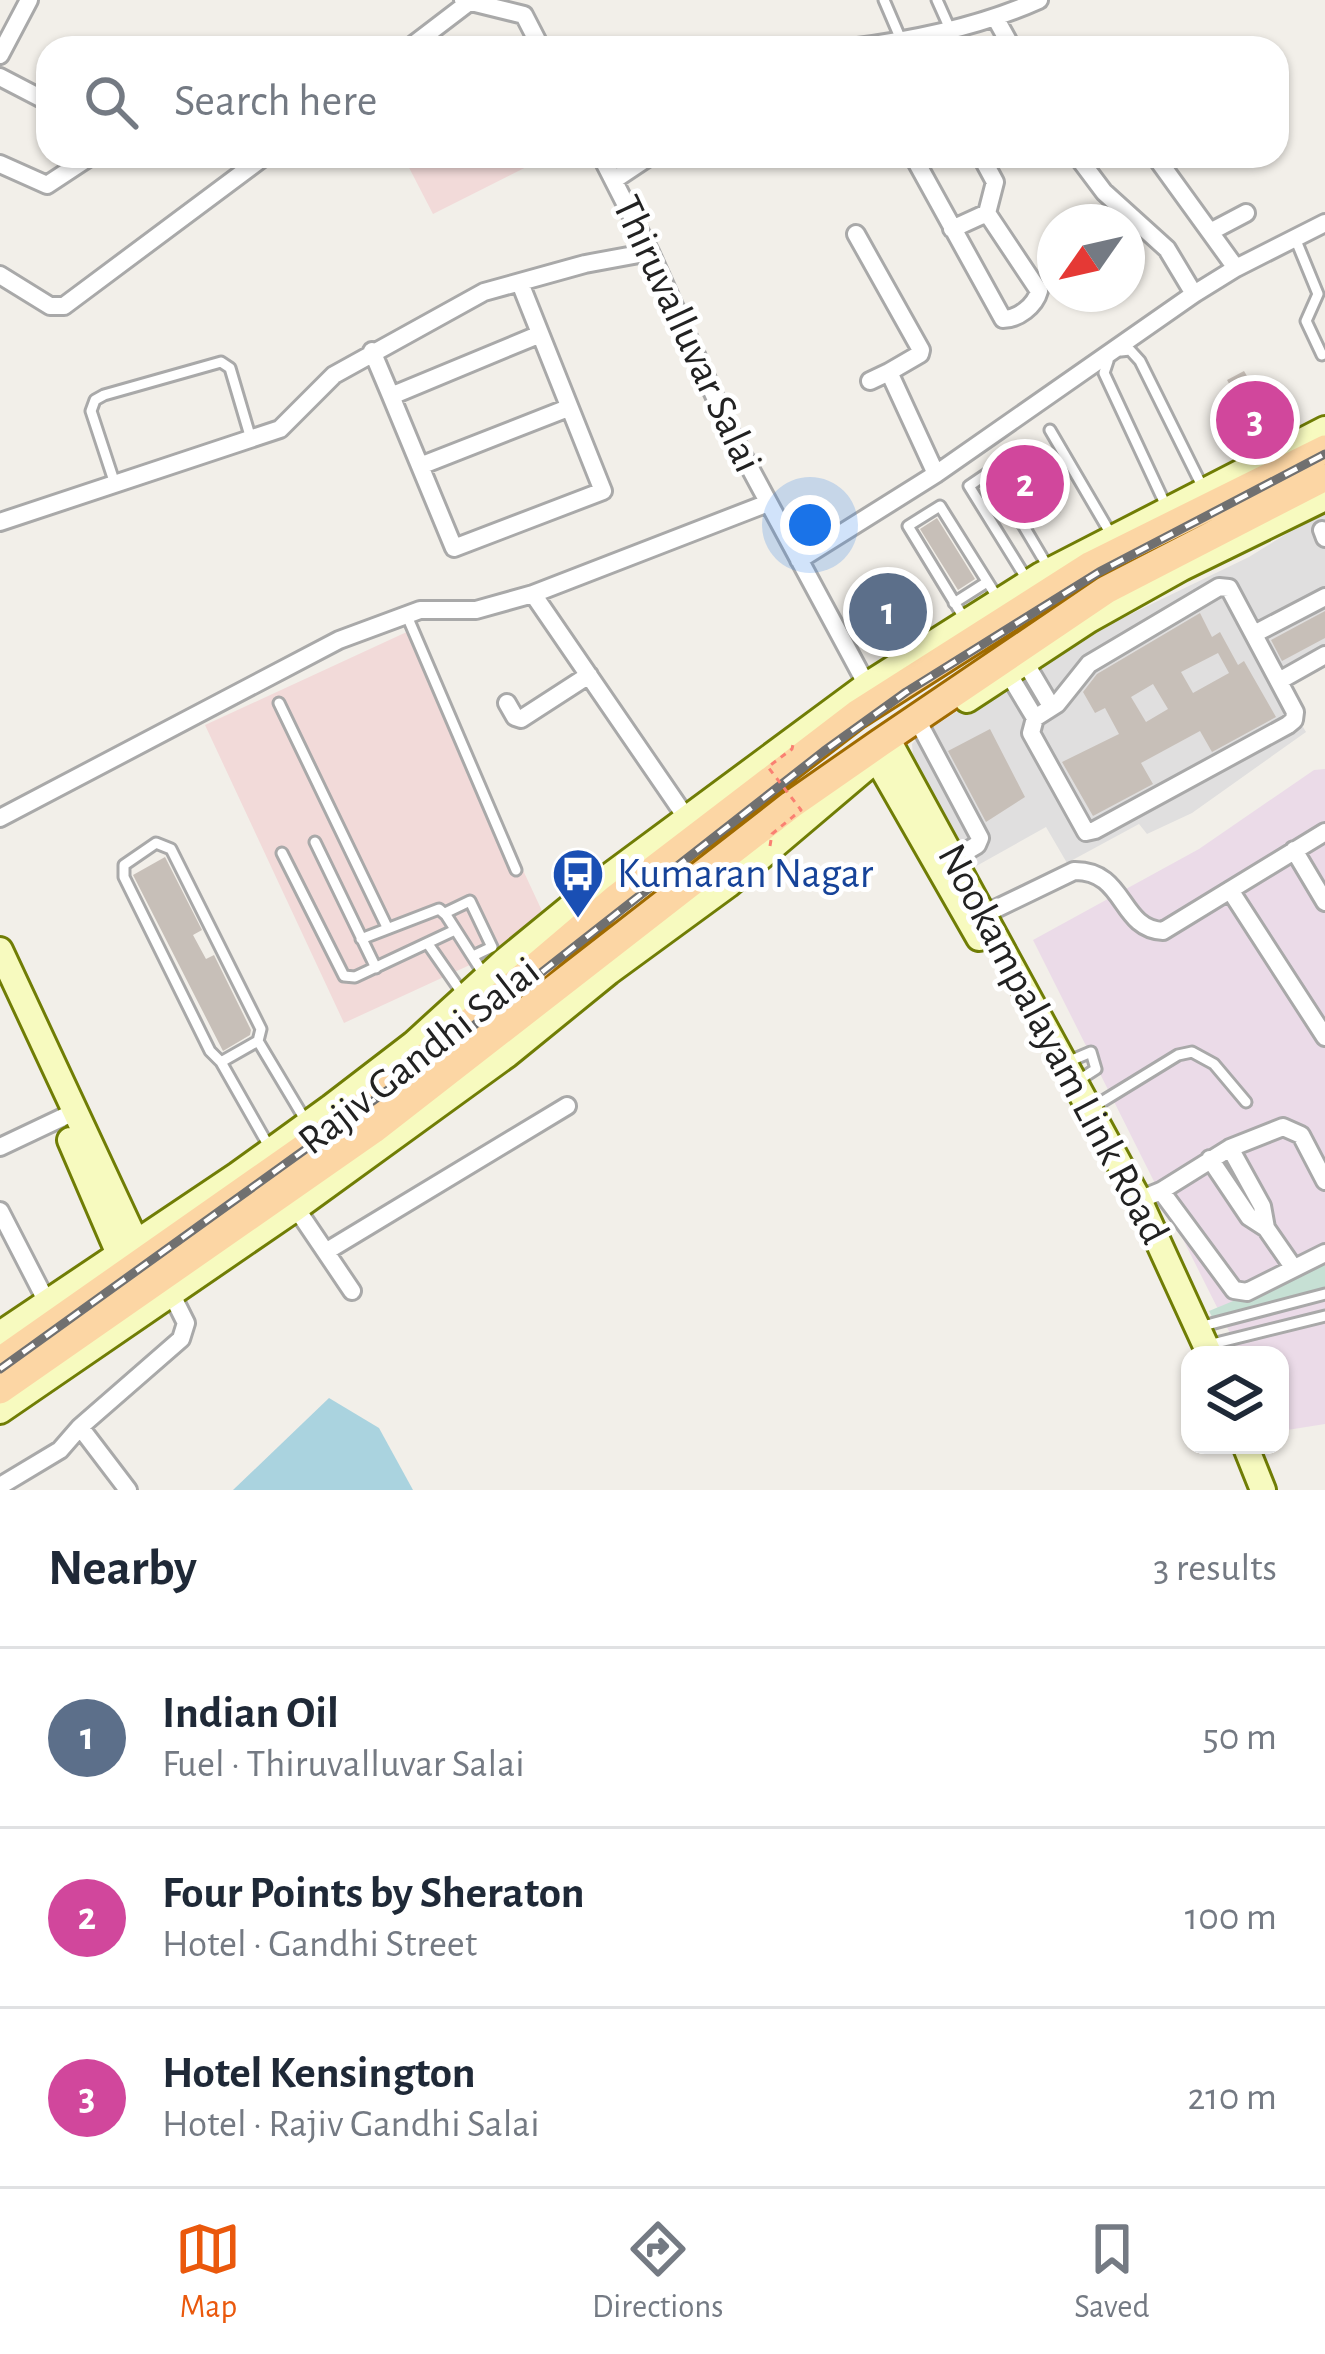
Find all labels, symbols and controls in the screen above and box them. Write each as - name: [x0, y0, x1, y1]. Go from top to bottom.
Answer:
- search box: [36, 36, 1289, 168]
- icon: search: [78, 69, 144, 135]
- text: Search here: [174, 79, 377, 124]
- street label: Thiruvalluvar Salai: [605, 189, 769, 479]
- north arrow: [1037, 204, 1145, 312]
- pin: 3: [1216, 375, 1294, 465]
- pin: 2: [986, 439, 1064, 529]
- your location: [780, 495, 840, 555]
- pin: 1: [849, 567, 927, 657]
- street label: Nookampalayam Link Road: [930, 837, 1176, 1251]
- bus stop icon: Kumaran Nagar: [550, 846, 606, 920]
- place label: Kumaran Nagar: [617, 853, 874, 895]
- street label: Rajiv Gandhi Salai: [291, 949, 547, 1163]
- map controls: [1181, 1346, 1289, 1454]
- button: layers: [1181, 1346, 1289, 1454]
- text: Nearby: [48, 1543, 197, 1594]
- text: 3 results: [1153, 1549, 1277, 1588]
- text: Indian Oil: [162, 1691, 339, 1736]
- text: 1: [80, 1718, 94, 1757]
- text: 50 m: [1202, 1718, 1277, 1757]
- text: Fuel · Thiruvalluvar Salai: [162, 1745, 525, 1784]
- text: Four Points by Sheraton: [162, 1871, 585, 1916]
- text: 2: [78, 1898, 96, 1937]
- text: 100 m: [1185, 1898, 1277, 1937]
- text: Hotel · Gandhi Street: [162, 1925, 477, 1964]
- text: Hotel Kensington: [162, 2051, 476, 2096]
- text: 3: [79, 2078, 95, 2117]
- text: 210 m: [1188, 2078, 1277, 2117]
- text: Hotel · Rajiv Gandhi Salai: [162, 2105, 540, 2144]
- tab: Map: [175, 2216, 241, 2328]
- tab: Directions: [592, 2216, 723, 2328]
- tab: Saved: [1074, 2216, 1150, 2328]

